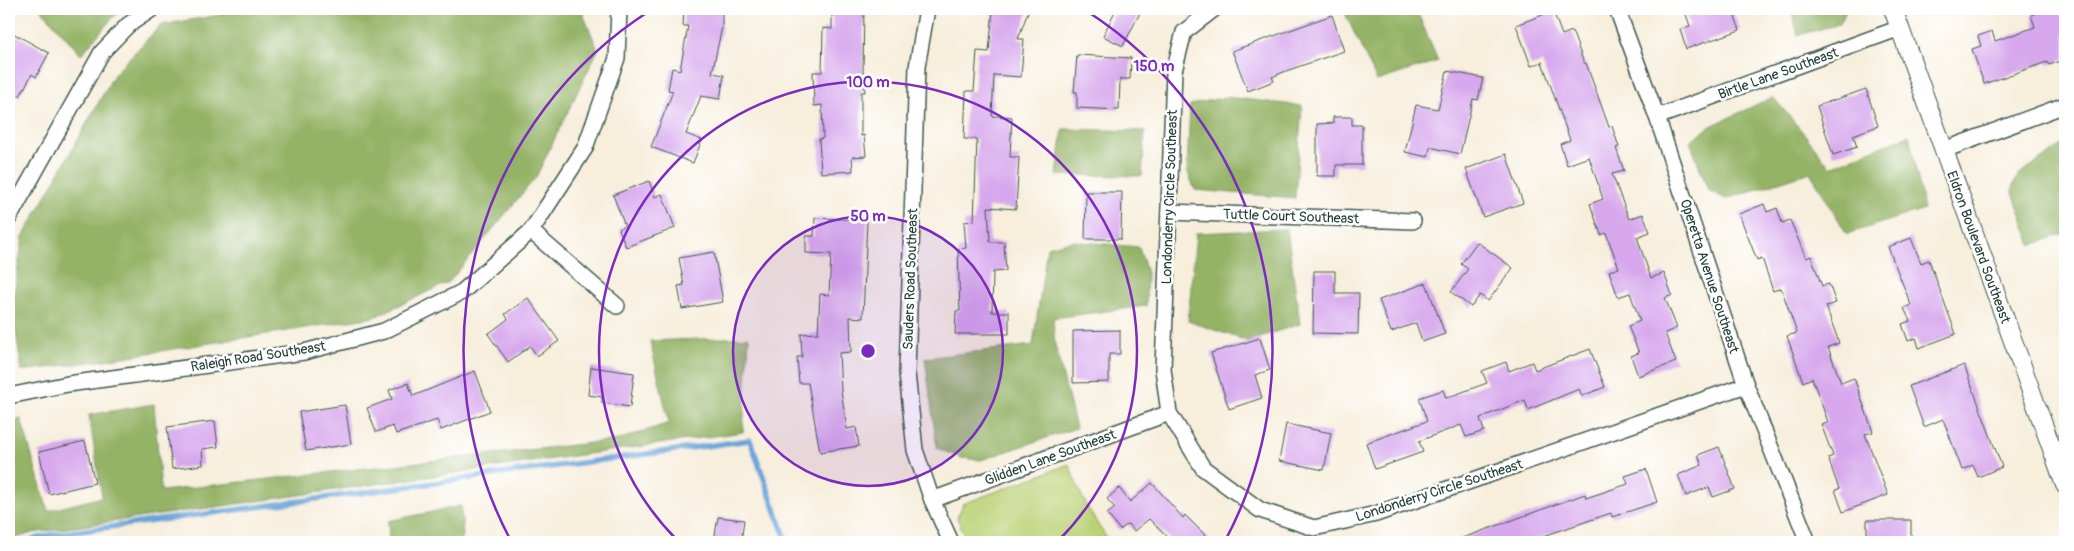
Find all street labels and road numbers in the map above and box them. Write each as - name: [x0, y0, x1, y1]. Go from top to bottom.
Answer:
- street label: Birtle Lane Southeast: [1716, 44, 1841, 103]
- street label: Londonderry Circle Southeast: [1158, 109, 1181, 285]
- street label: Eldron Boulevard Southeast: [1943, 169, 2014, 326]
- street label: Operetta Avenue Southeast: [1677, 197, 1743, 356]
- street label: Tuttle Court Southeast: [1223, 206, 1360, 227]
- street label: Sauders Road Southeast: [900, 207, 921, 350]
- street label: Raleigh Road Southeast: [189, 337, 327, 376]
- street label: Glidden Lane Southeast: [982, 426, 1118, 489]
- street label: Londonderry Circle Southeast: [1353, 455, 1525, 526]

